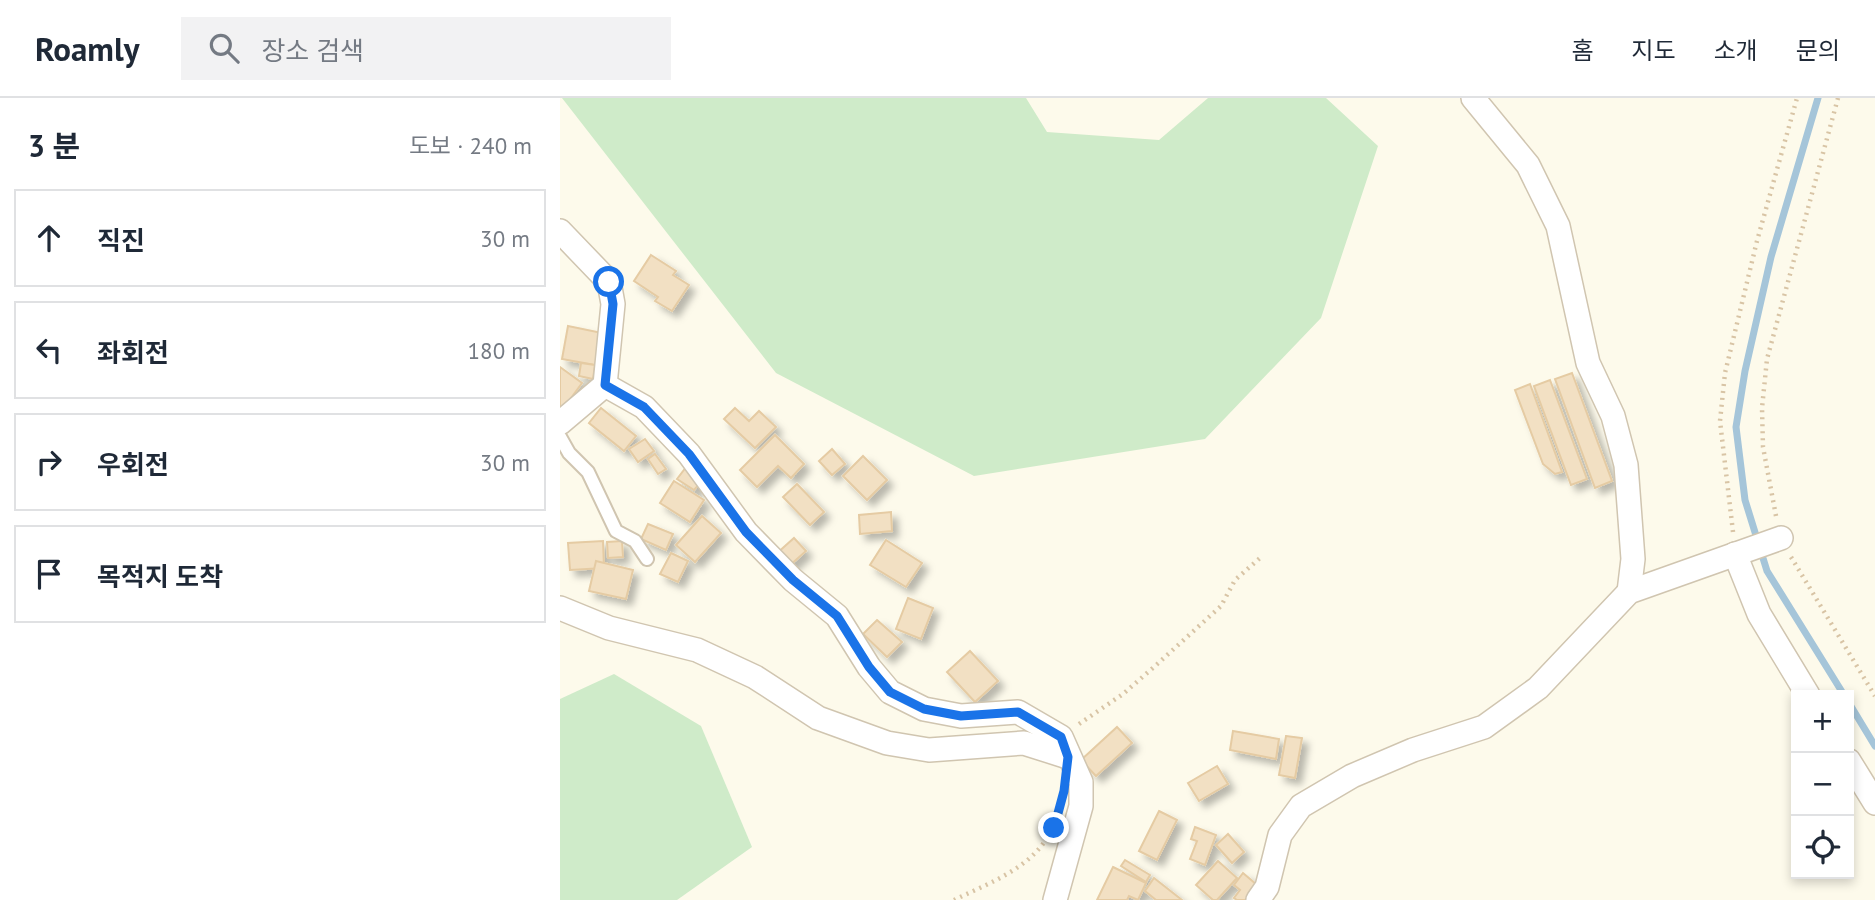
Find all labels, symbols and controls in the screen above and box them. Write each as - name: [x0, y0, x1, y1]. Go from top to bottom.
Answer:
- search box: [181, 17, 671, 80]
- text: Roamly: [35, 27, 139, 70]
- icon: search: [205, 29, 243, 67]
- text: 장소 검색: [261, 34, 364, 67]
- text: 홈: [1571, 35, 1593, 66]
- text: 지도: [1631, 35, 1676, 66]
- text: 소개: [1714, 35, 1758, 66]
- text: 문의: [1796, 35, 1840, 66]
- text: 3 분: [28, 126, 80, 165]
- text: 도보 · 240 m: [409, 131, 532, 160]
- icon: ahead: [30, 219, 68, 257]
- text: 직진: [97, 224, 145, 257]
- text: 30 m: [480, 224, 530, 253]
- route start: [593, 266, 624, 297]
- icon: left: [30, 331, 68, 369]
- text: 좌회전: [97, 336, 169, 369]
- text: 180 m: [468, 336, 530, 365]
- icon: right: [30, 443, 68, 481]
- text: 우회전: [97, 448, 169, 481]
- text: 30 m: [480, 448, 530, 477]
- icon: arrive: [30, 555, 68, 593]
- text: 목적지 도착: [97, 560, 223, 593]
- map controls: [1791, 690, 1854, 879]
- button: +: [1791, 690, 1854, 753]
- button: −: [1791, 753, 1854, 816]
- route end: [1038, 812, 1069, 843]
- button: locate: [1791, 816, 1854, 879]

